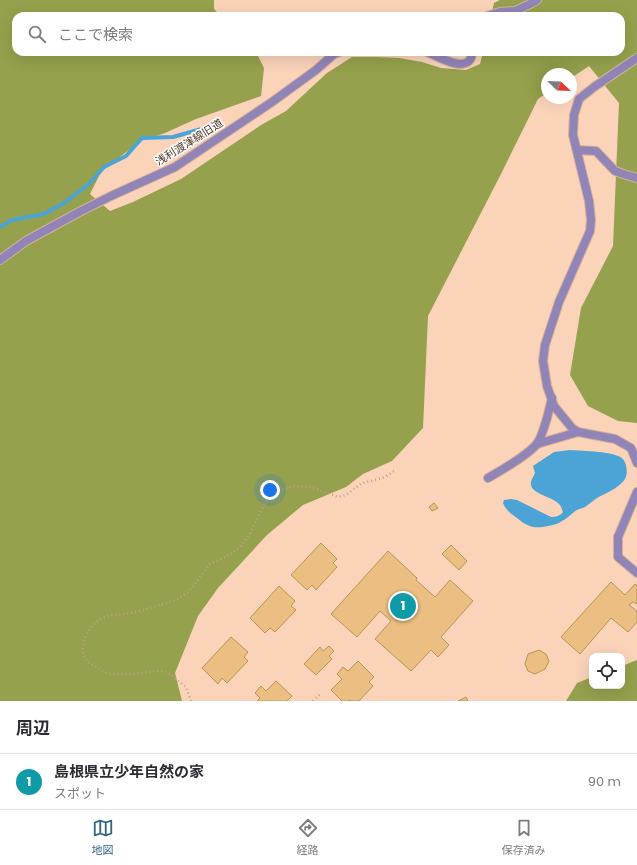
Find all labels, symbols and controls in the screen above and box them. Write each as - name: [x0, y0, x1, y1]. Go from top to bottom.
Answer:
- search box: [12, 12, 625, 56]
- icon: search: [26, 23, 48, 45]
- text: ここで検索: [58, 24, 133, 45]
- north arrow: [541, 68, 577, 104]
- street label: 浅利渡津線旧道: [152, 115, 226, 169]
- your location: [260, 480, 280, 500]
- pin: 1: [390, 591, 416, 621]
- map controls: [589, 653, 625, 689]
- button: locate: [589, 653, 625, 689]
- text: 周辺: [16, 716, 50, 740]
- text: 島根県立少年自然の家: [54, 761, 204, 782]
- text: 1: [27, 772, 31, 791]
- text: 90 m: [588, 772, 621, 791]
- text: スポット: [54, 784, 106, 803]
- tab: 地図: [92, 817, 114, 859]
- tab: 経路: [297, 817, 319, 859]
- tab: 保存済み: [502, 817, 546, 859]

